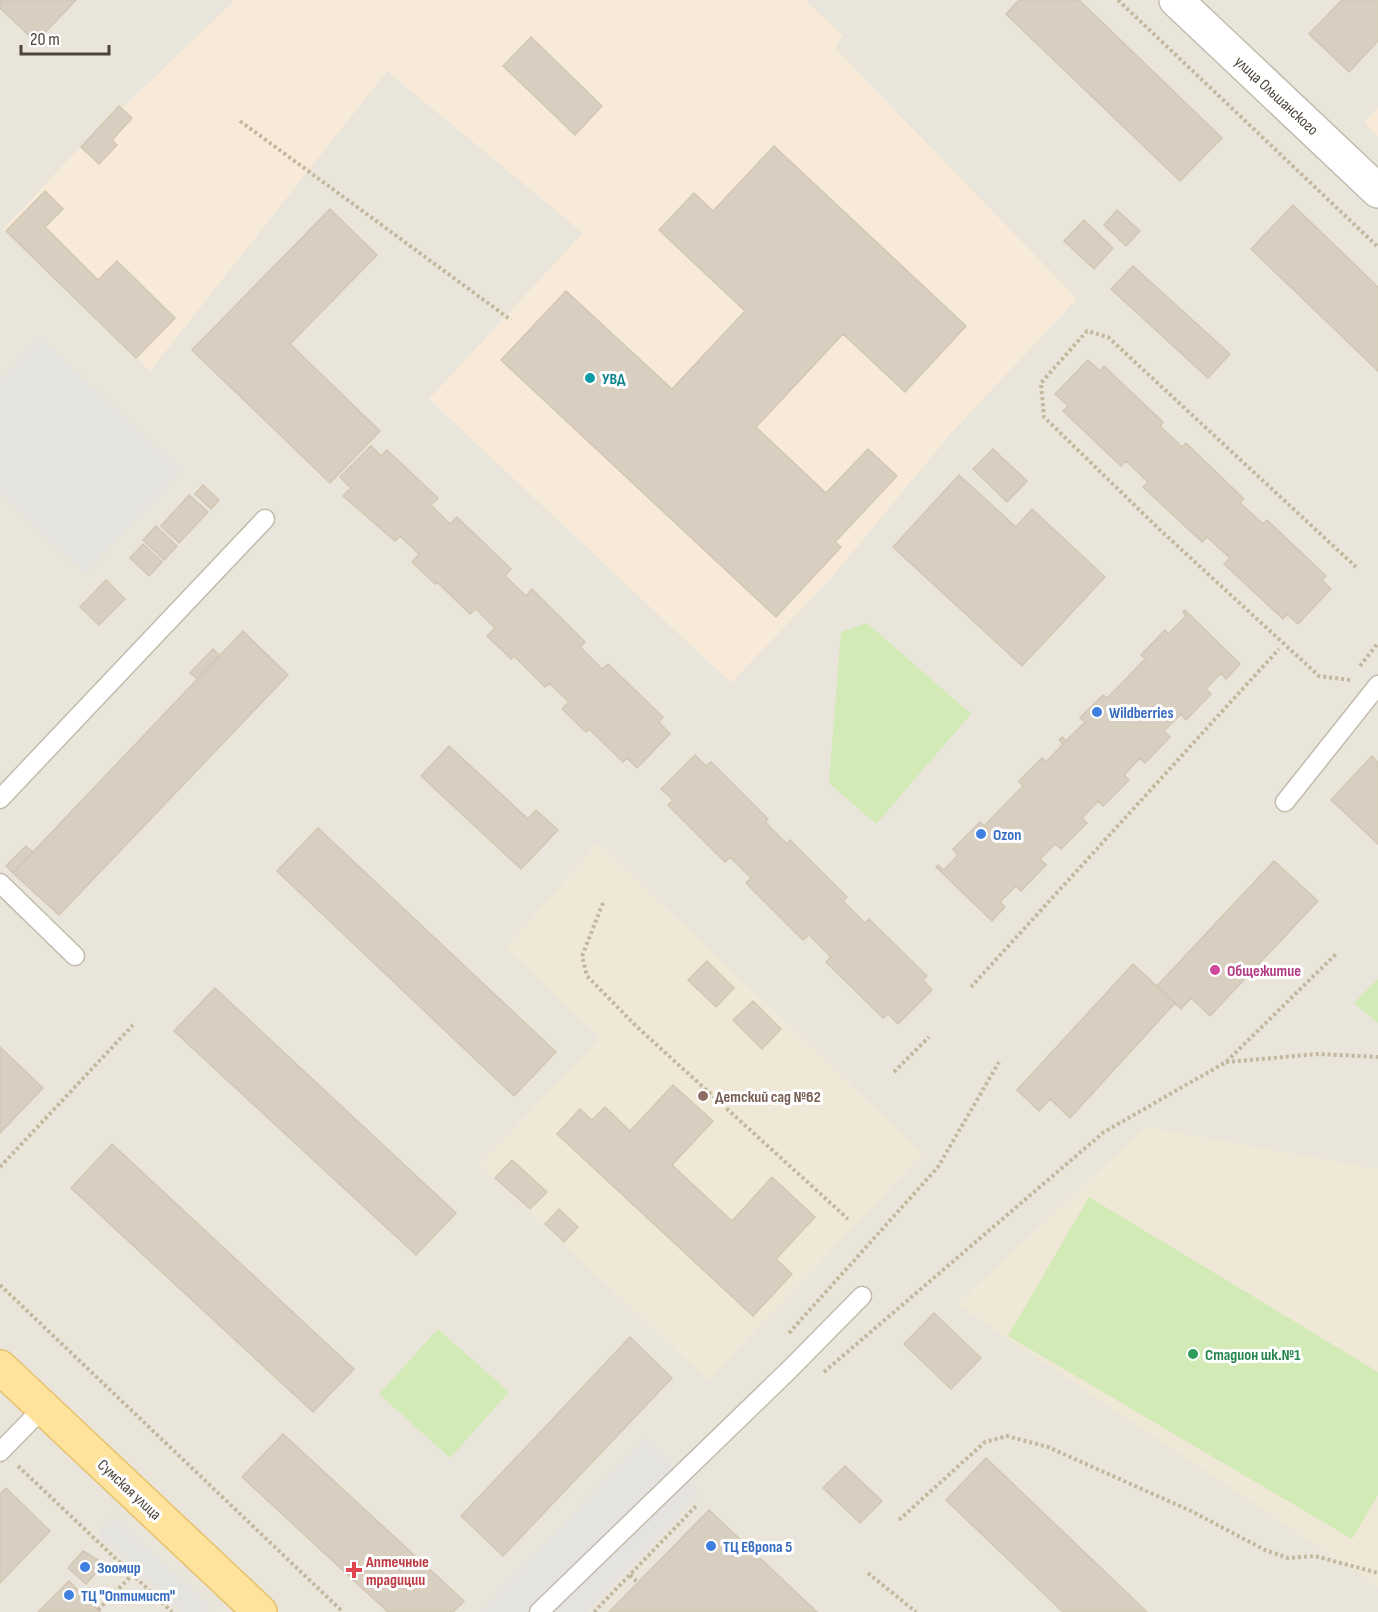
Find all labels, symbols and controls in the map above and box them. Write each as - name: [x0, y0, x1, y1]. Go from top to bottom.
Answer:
- scale bar: [21, 18, 110, 56]
- text: 20 m: [30, 29, 60, 50]
- street label: улица Ольшанского: [1230, 52, 1322, 140]
- place label: УВД: [602, 370, 626, 389]
- marker: УВД: [583, 371, 597, 385]
- place label: Wildberries: [1109, 704, 1174, 723]
- marker: Wildberries: [1090, 705, 1104, 719]
- place label: Ozon: [993, 826, 1021, 845]
- marker: Ozon: [974, 827, 988, 841]
- place label: Общежитие: [1227, 962, 1301, 981]
- marker: Общежитие: [1208, 963, 1222, 977]
- place label: Детский сад №62: [715, 1088, 821, 1107]
- marker: Детский сад №62: [696, 1089, 710, 1103]
- place label: Стадион шк.№1: [1205, 1346, 1301, 1365]
- marker: Стадион шк.№1: [1186, 1347, 1200, 1361]
- street label: Сумская улица: [93, 1456, 165, 1524]
- place label: ТЦ Европа 5: [723, 1538, 792, 1557]
- marker: ТЦ Европа 5: [704, 1539, 718, 1553]
- place label: Аптечные традиции: [365, 1553, 429, 1590]
- place label: Зоомир: [97, 1559, 141, 1578]
- marker: Зоомир: [78, 1560, 92, 1574]
- marker: Аптечные традиции: [347, 1563, 361, 1577]
- place label: ТЦ "Оптимист": [81, 1587, 175, 1606]
- marker: ТЦ "Оптимист": [62, 1588, 76, 1602]

